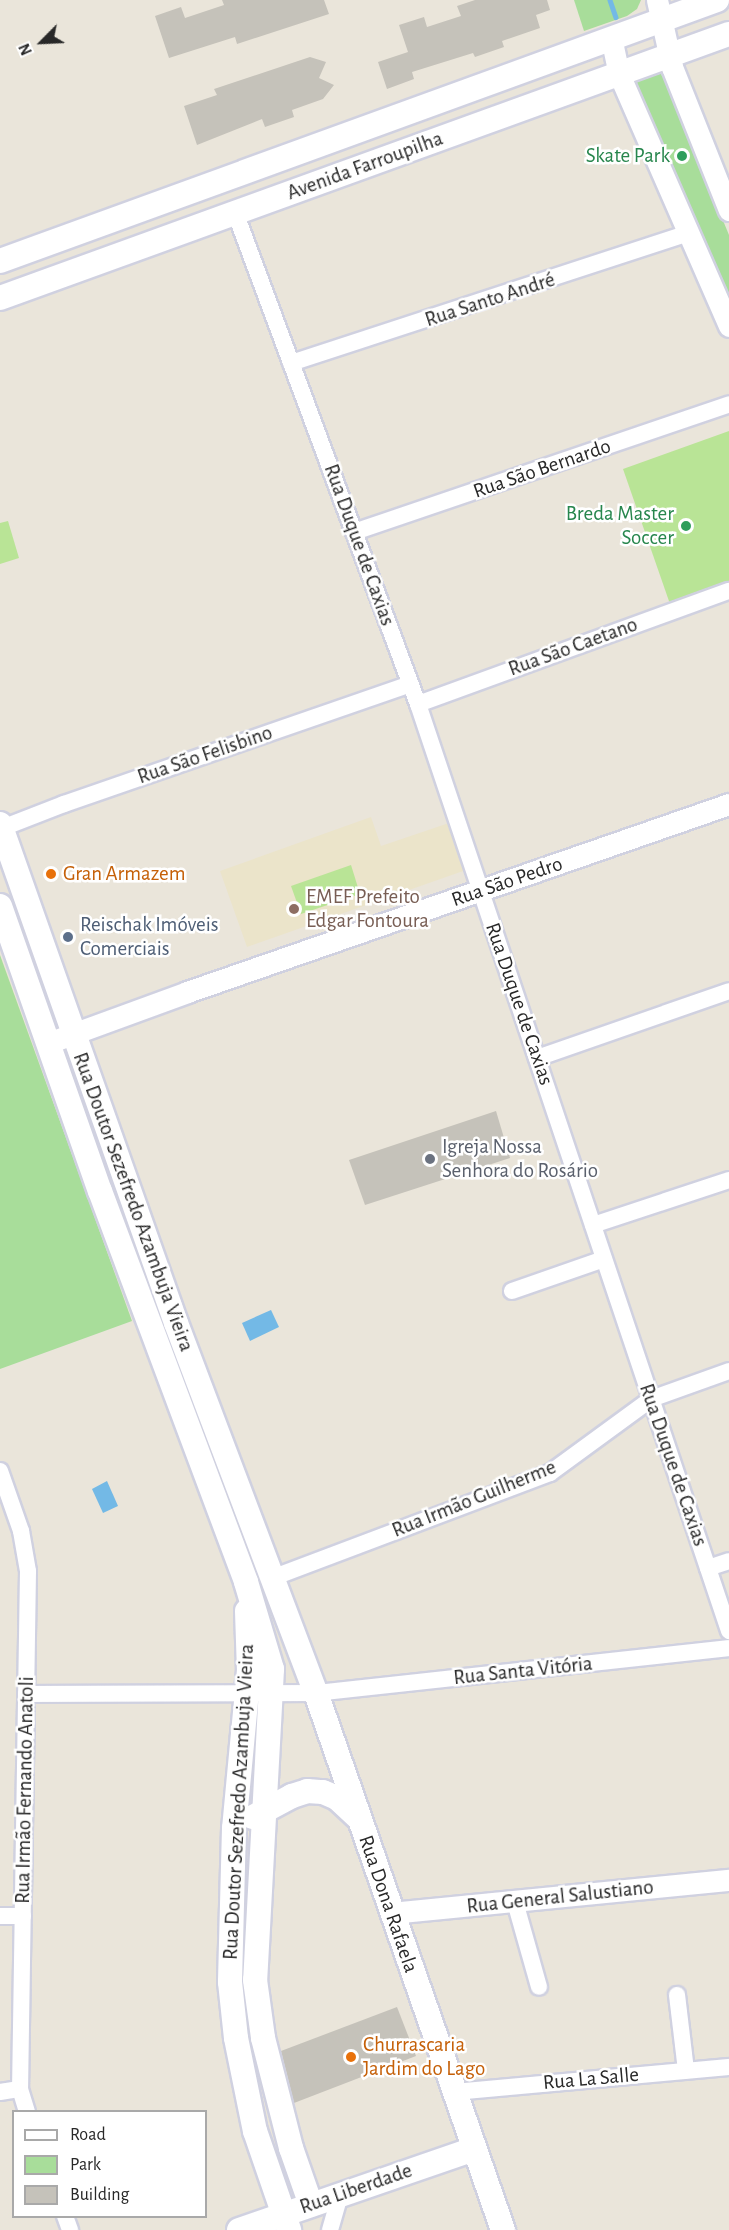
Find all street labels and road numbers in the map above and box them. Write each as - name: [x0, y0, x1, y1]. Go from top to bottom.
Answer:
- street label: Avenida Farroupilha: [284, 126, 446, 206]
- street label: Rua Santo André: [422, 267, 558, 333]
- street label: Rua São Bernardo: [470, 434, 614, 504]
- street label: Rua Duque de Caxias: [318, 461, 400, 629]
- street label: Rua São Caetano: [505, 612, 641, 682]
- street label: Rua São Felisbino: [134, 720, 276, 790]
- street label: Rua São Pedro: [448, 851, 566, 913]
- street label: Rua Duque de Caxias: [479, 919, 559, 1089]
- street label: Rua Doutor Sezefredo Azambuja Vieira: [67, 1049, 199, 1355]
- street label: Rua Duque de Caxias: [633, 1380, 713, 1550]
- street label: Rua Irmão Guilherme: [388, 1455, 560, 1543]
- street label: Rua Doutor Sezefredo Azambuja Vieira: [218, 1643, 260, 1961]
- street label: Rua Santa Vitória: [452, 1651, 594, 1691]
- street label: Rua Irmão Fernando Anatoli: [10, 1676, 40, 1904]
- street label: Rua Dona Rafaela: [353, 1832, 423, 1976]
- street label: Rua General Salustiano: [465, 1875, 655, 1919]
- street label: Rua La Salle: [542, 2062, 640, 2096]
- street label: Rua Liberdade: [296, 2158, 416, 2220]

